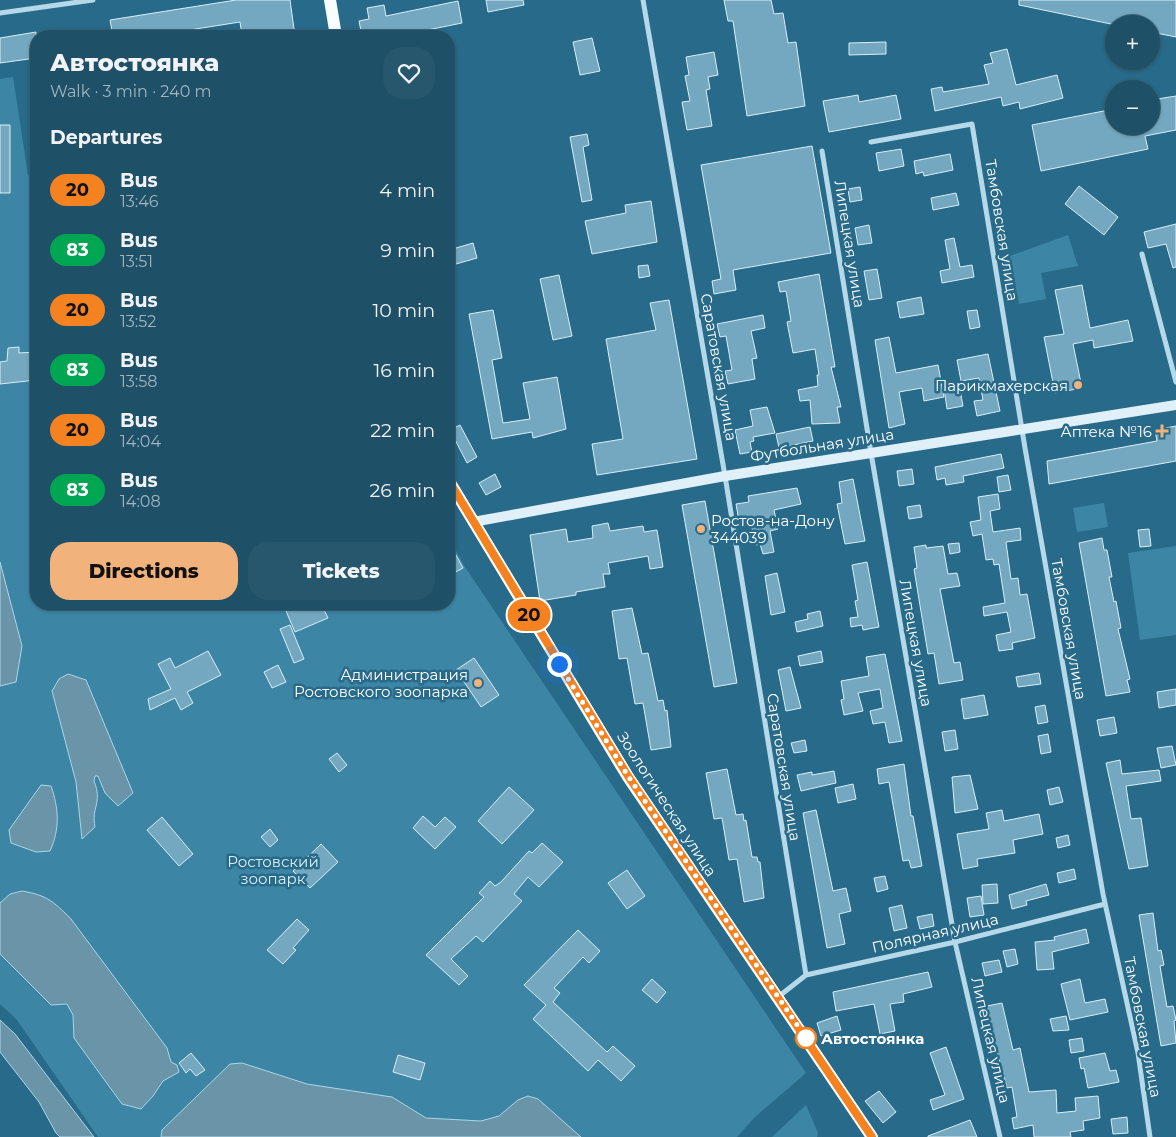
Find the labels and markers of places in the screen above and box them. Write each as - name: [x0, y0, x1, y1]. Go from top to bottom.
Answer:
- place label: Парикмахерская: [935, 376, 1068, 395]
- marker: Парикмахерская: [1072, 379, 1084, 391]
- place label: Аптека №16: [1061, 422, 1152, 441]
- marker: Аптека №16: [1156, 425, 1168, 437]
- place label: Ростов-на-Дону 344039: [711, 511, 835, 547]
- marker: Ростов-на-Дону 344039: [695, 523, 707, 535]
- place label: Администрация Ростовского зоопарка: [294, 665, 468, 701]
- marker: Администрация Ростовского зоопарка: [472, 677, 484, 689]
- marker: Автостоянка: [795, 1027, 817, 1049]
- place label: Автостоянка: [821, 1029, 924, 1048]

